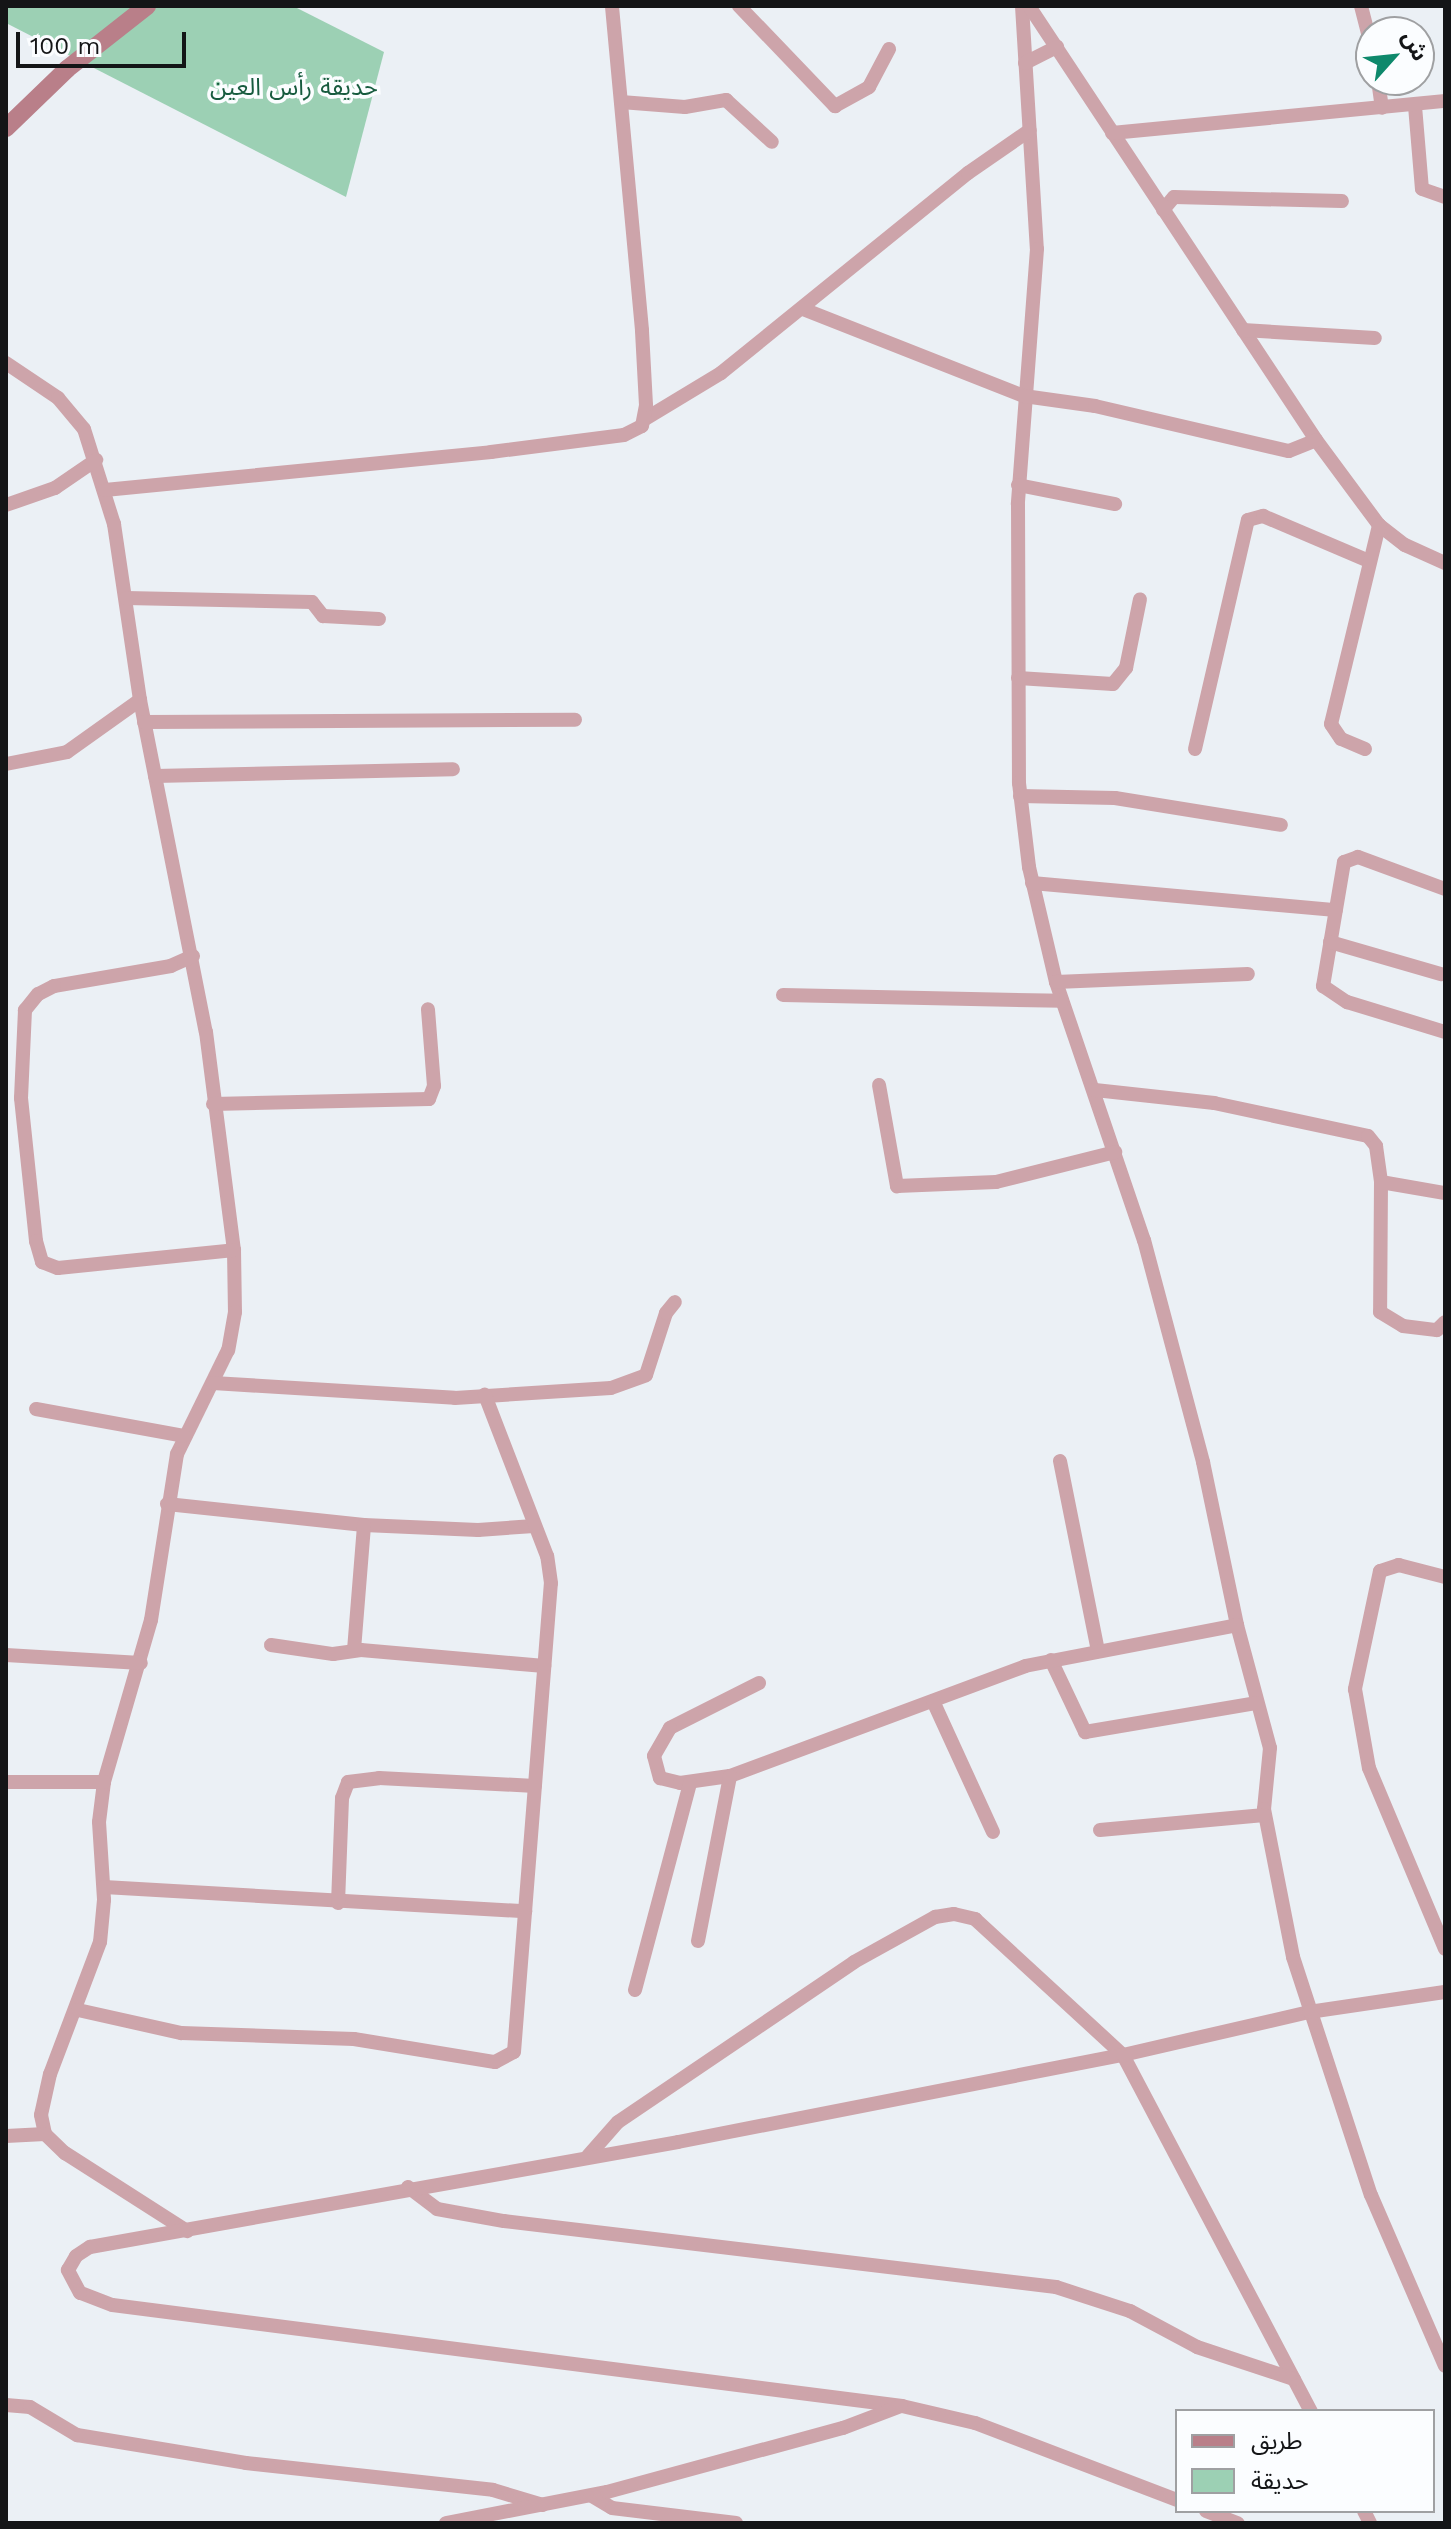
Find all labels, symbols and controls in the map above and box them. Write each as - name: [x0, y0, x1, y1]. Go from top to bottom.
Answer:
- scale bar: [20, 16, 190, 66]
- north arrow: [1355, 16, 1435, 96]
- text: ش: [1397, 27, 1433, 65]
- text: 100 m: [30, 32, 100, 60]
- park label: حديقة رأس العين: [210, 74, 378, 102]
- legend: [1175, 2409, 1435, 2513]
- text: طريق: [1251, 2427, 1303, 2455]
- text: حديقة: [1251, 2467, 1309, 2495]

